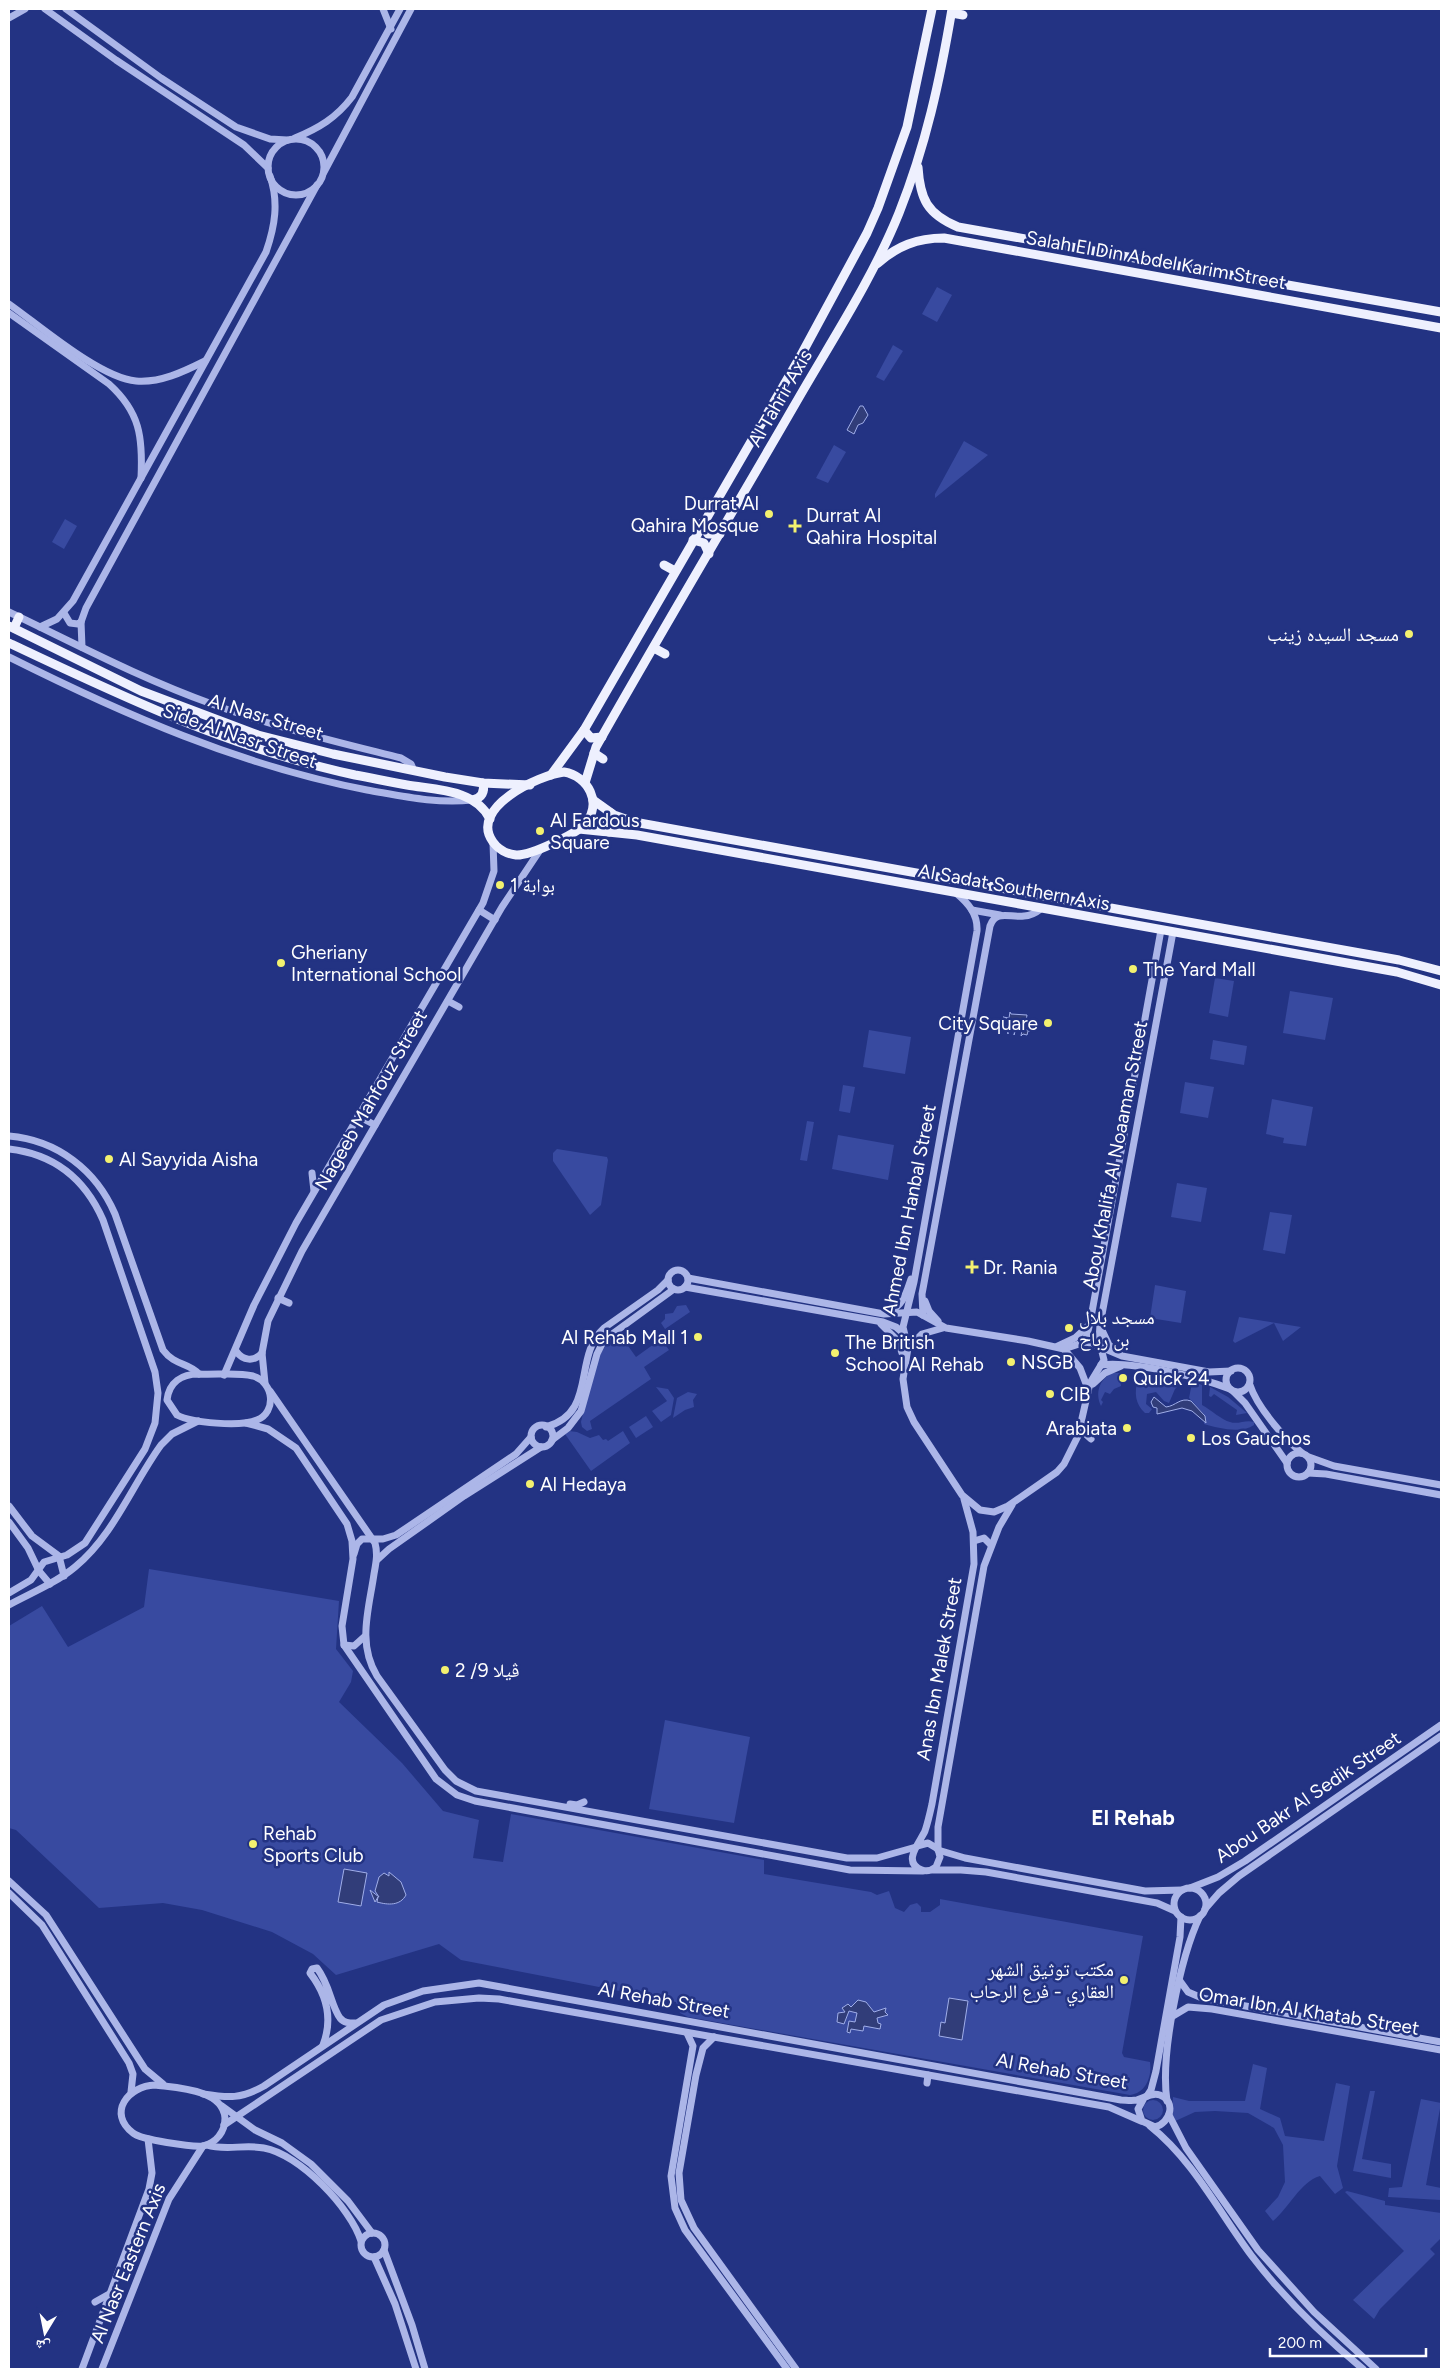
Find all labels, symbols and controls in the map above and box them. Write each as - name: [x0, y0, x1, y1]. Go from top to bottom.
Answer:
- street label: Salah El Din Abdel Karim Street: [1024, 226, 1288, 294]
- street label: Al Tahrir Axis: [743, 345, 817, 451]
- place label: Durrat Al Qahira Mosque: [631, 492, 759, 537]
- place label: Durrat Al Qahira Hospital: [806, 504, 937, 549]
- marker: Durrat Al Qahira Mosque: [763, 508, 775, 520]
- marker: Durrat Al Qahira Hospital: [788, 519, 802, 533]
- place label: مسجد السيده زينب: [1267, 623, 1399, 646]
- marker: مسجد السيده زينب: [1403, 628, 1415, 640]
- street label: Al Nasr Street: [206, 689, 326, 745]
- street label: Side Al Nasr Street: [160, 699, 320, 773]
- place label: Al Fardous Square: [550, 809, 640, 854]
- marker: Al Fardous Square: [534, 825, 546, 837]
- street label: Al Sadat Southern Axis: [916, 859, 1112, 915]
- place label: بوابة 1: [510, 874, 555, 897]
- marker: بوابة 1: [494, 879, 506, 891]
- place label: Gheriany International School: [291, 941, 462, 986]
- marker: Gheriany International School: [275, 957, 287, 969]
- place label: The Yard Mall: [1143, 958, 1256, 981]
- marker: The Yard Mall: [1127, 963, 1139, 975]
- street label: Nageeb Mahfouz Street: [310, 1006, 432, 1194]
- place label: City Square: [938, 1012, 1038, 1035]
- marker: City Square: [1042, 1017, 1054, 1029]
- street label: Abou Khalifa Al Noaaman Street: [1078, 1019, 1152, 1291]
- street label: Ahmed Ibn Hanbal Street: [877, 1102, 941, 1318]
- place label: Al Sayyida Aisha: [119, 1148, 258, 1171]
- marker: Al Sayyida Aisha: [103, 1153, 115, 1165]
- place label: Dr. Rania: [983, 1256, 1057, 1279]
- marker: Dr. Rania: [965, 1260, 979, 1274]
- place label: مسجد بلال بن رباح: [1079, 1306, 1155, 1351]
- marker: مسجد بلال بن رباح: [1063, 1322, 1075, 1334]
- place label: Al Rehab Mall 1: [561, 1326, 688, 1349]
- marker: Al Rehab Mall 1: [692, 1331, 704, 1343]
- place label: The British School Al Rehab: [845, 1331, 984, 1376]
- marker: The British School Al Rehab: [829, 1347, 841, 1359]
- place label: NSGB: [1021, 1351, 1073, 1374]
- marker: NSGB: [1005, 1356, 1017, 1368]
- place label: Quick 24: [1133, 1367, 1210, 1390]
- marker: Quick 24: [1117, 1372, 1129, 1384]
- place label: CIB: [1060, 1383, 1090, 1406]
- marker: CIB: [1044, 1388, 1056, 1400]
- place label: Arabiata: [1046, 1417, 1117, 1440]
- marker: Arabiata: [1121, 1422, 1133, 1434]
- place label: Los Gauchos: [1201, 1427, 1311, 1450]
- marker: Los Gauchos: [1185, 1432, 1197, 1444]
- place label: Al Hedaya: [540, 1473, 627, 1496]
- marker: Al Hedaya: [524, 1478, 536, 1490]
- street label: Anas Ibn Malek Street: [912, 1576, 966, 1762]
- place label: ڤيلا 9/ 2: [455, 1659, 520, 1682]
- marker: ڤيلا 9/ 2: [439, 1664, 451, 1676]
- street label: Abou Bakr Al Sedik Street: [1211, 1726, 1405, 1868]
- district label: El Rehab: [1091, 1805, 1175, 1830]
- place label: Rehab Sports Club: [263, 1822, 364, 1867]
- marker: Rehab Sports Club: [247, 1838, 259, 1850]
- place label: مكتب توثيق الشهر العقاري - فرع الرحاب: [969, 1958, 1114, 2006]
- marker: مكتب توثيق الشهر العقاري - فرع الرحاب: [1118, 1974, 1130, 1986]
- street label: Al Rehab Street: [596, 1977, 732, 2023]
- street label: Omar Ibn Al Khatab Street: [1197, 1982, 1421, 2040]
- street label: Al Rehab Street: [994, 2048, 1130, 2094]
- street label: Al Nasr Eastern Axis: [85, 2180, 171, 2346]
- north arrow: [20, 2308, 70, 2358]
- scale bar: [1270, 2326, 1426, 2358]
- text: 200 m: [1278, 2334, 1322, 2352]
- text: ش: [34, 2336, 52, 2355]

